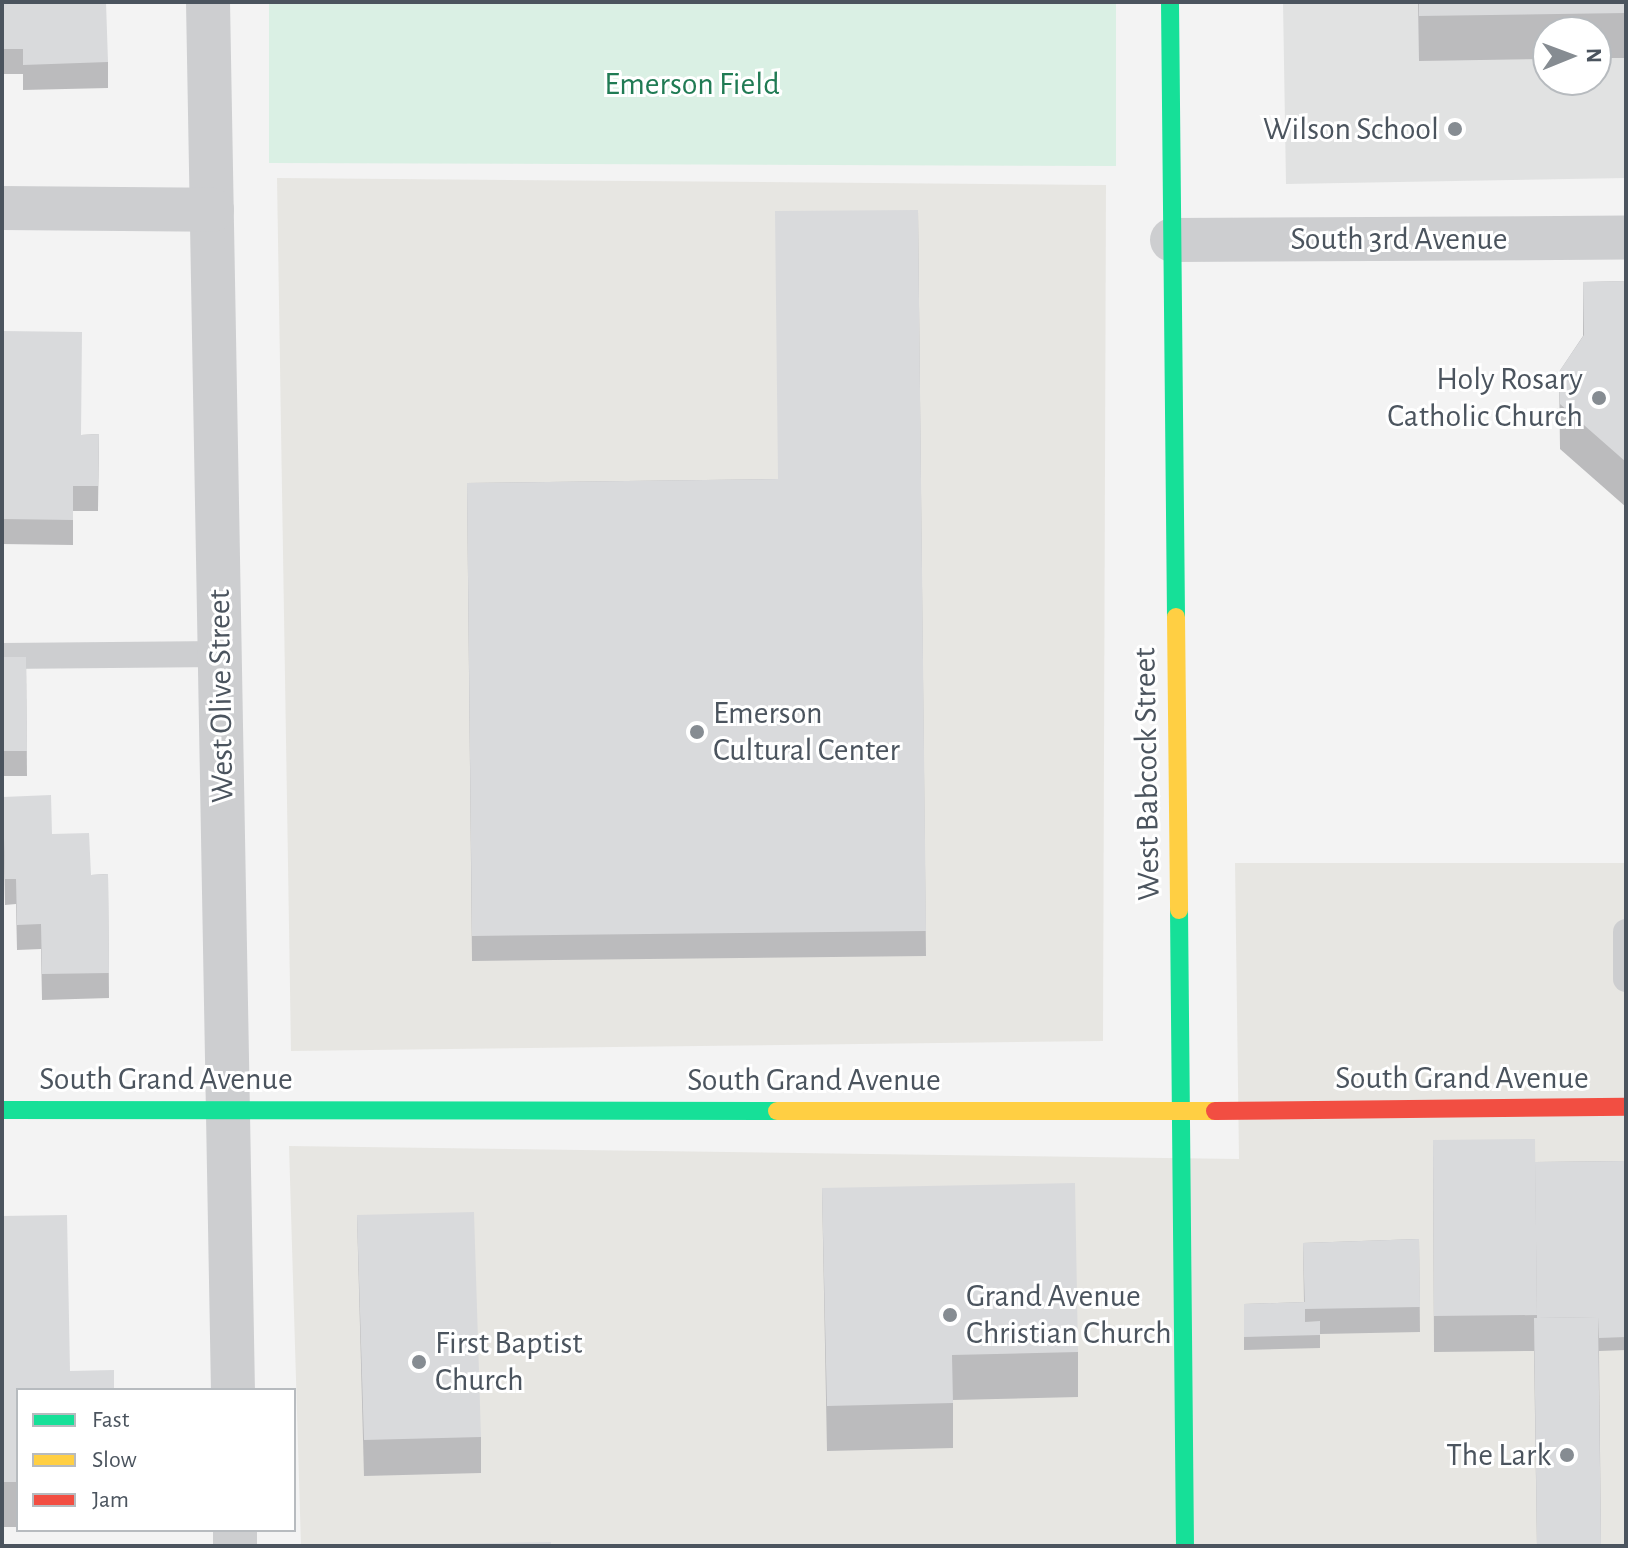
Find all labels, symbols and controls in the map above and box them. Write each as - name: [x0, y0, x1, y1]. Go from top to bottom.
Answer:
- north arrow: [1532, 16, 1612, 96]
- text: N: [1583, 48, 1605, 63]
- park label: Emerson Field: [604, 65, 780, 103]
- place label: Wilson School: [1263, 110, 1439, 148]
- marker: Wilson School: [1446, 120, 1464, 138]
- street label: South 3rd Avenue: [1290, 220, 1508, 258]
- place label: Holy Rosary Catholic Church: [1387, 361, 1583, 436]
- marker: Holy Rosary Catholic Church: [1590, 389, 1608, 407]
- street label: West Olive Street: [200, 589, 242, 803]
- street label: West Babcock Street: [1126, 647, 1168, 901]
- place label: Emerson Cultural Center: [713, 695, 900, 770]
- marker: Emerson Cultural Center: [688, 723, 706, 741]
- street label: South Grand Avenue: [1335, 1059, 1589, 1097]
- street label: South Grand Avenue: [39, 1060, 293, 1098]
- street label: South Grand Avenue: [687, 1061, 941, 1099]
- place label: Grand Avenue Christian Church: [966, 1278, 1172, 1353]
- marker: Grand Avenue Christian Church: [941, 1306, 959, 1324]
- place label: First Baptist Church: [435, 1325, 583, 1400]
- marker: First Baptist Church: [410, 1353, 428, 1371]
- legend: [16, 1388, 296, 1532]
- text: Fast: [92, 1408, 129, 1432]
- place label: The Lark: [1446, 1436, 1551, 1474]
- marker: The Lark: [1558, 1446, 1576, 1464]
- text: Slow: [92, 1448, 137, 1472]
- text: Jam: [92, 1488, 129, 1512]

